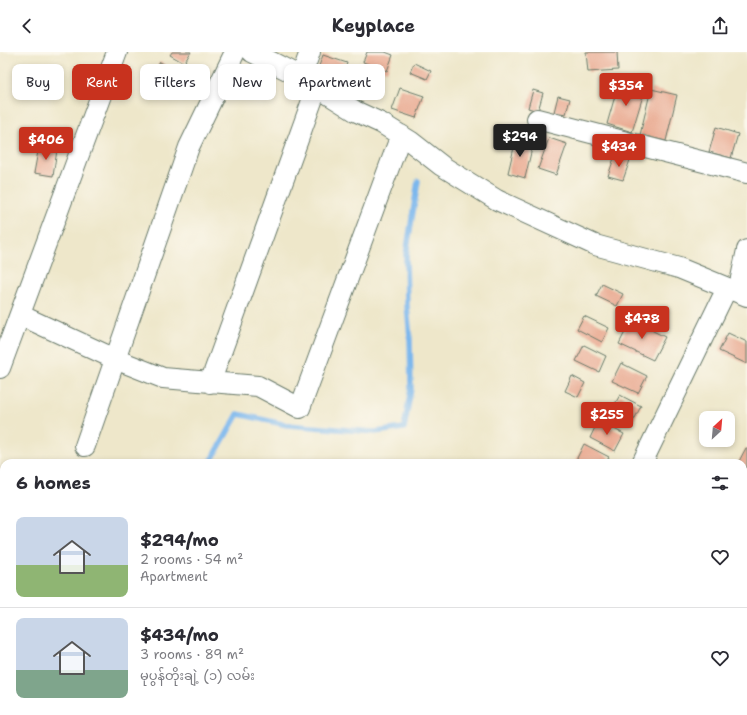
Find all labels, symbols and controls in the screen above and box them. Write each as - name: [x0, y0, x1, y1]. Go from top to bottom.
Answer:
- text: Keyplace: [332, 14, 415, 38]
- icon: back: [16, 15, 38, 37]
- icon: share: [709, 15, 731, 37]
- chip: Buy: [12, 64, 64, 100]
- chip: Rent: [72, 64, 132, 100]
- chip: Filters: [140, 64, 210, 100]
- chip: New: [218, 64, 276, 100]
- chip: Apartment: [284, 64, 385, 100]
- pin: $354: [602, 73, 650, 107]
- text: $354: [608, 77, 644, 94]
- pin: $294: [496, 124, 544, 158]
- pin: $406: [22, 127, 70, 161]
- text: $294: [502, 128, 538, 145]
- text: $406: [28, 131, 64, 148]
- pin: $434: [595, 134, 643, 168]
- text: $434: [601, 138, 637, 155]
- pin: $478: [618, 306, 666, 340]
- text: $478: [624, 310, 660, 327]
- pin: $255: [583, 402, 631, 436]
- text: $255: [590, 406, 624, 423]
- north arrow: [699, 411, 735, 447]
- map controls: [699, 411, 735, 447]
- text: 6 homes: [16, 472, 91, 494]
- icon: filters: [709, 472, 731, 494]
- text: $294/mo: [140, 529, 219, 551]
- icon: home: [48, 533, 96, 581]
- icon: heart: [709, 546, 731, 568]
- text: 2 rooms · 54 m²: [140, 551, 243, 568]
- text: Apartment: [140, 568, 208, 585]
- text: $434/mo: [140, 624, 219, 646]
- icon: home: [48, 634, 96, 682]
- text: 3 rooms · 89 m²: [140, 646, 244, 663]
- icon: heart: [709, 647, 731, 669]
- text: မုပွန်တိုးချဲ့ (၁) လမ်း: [140, 667, 255, 684]

